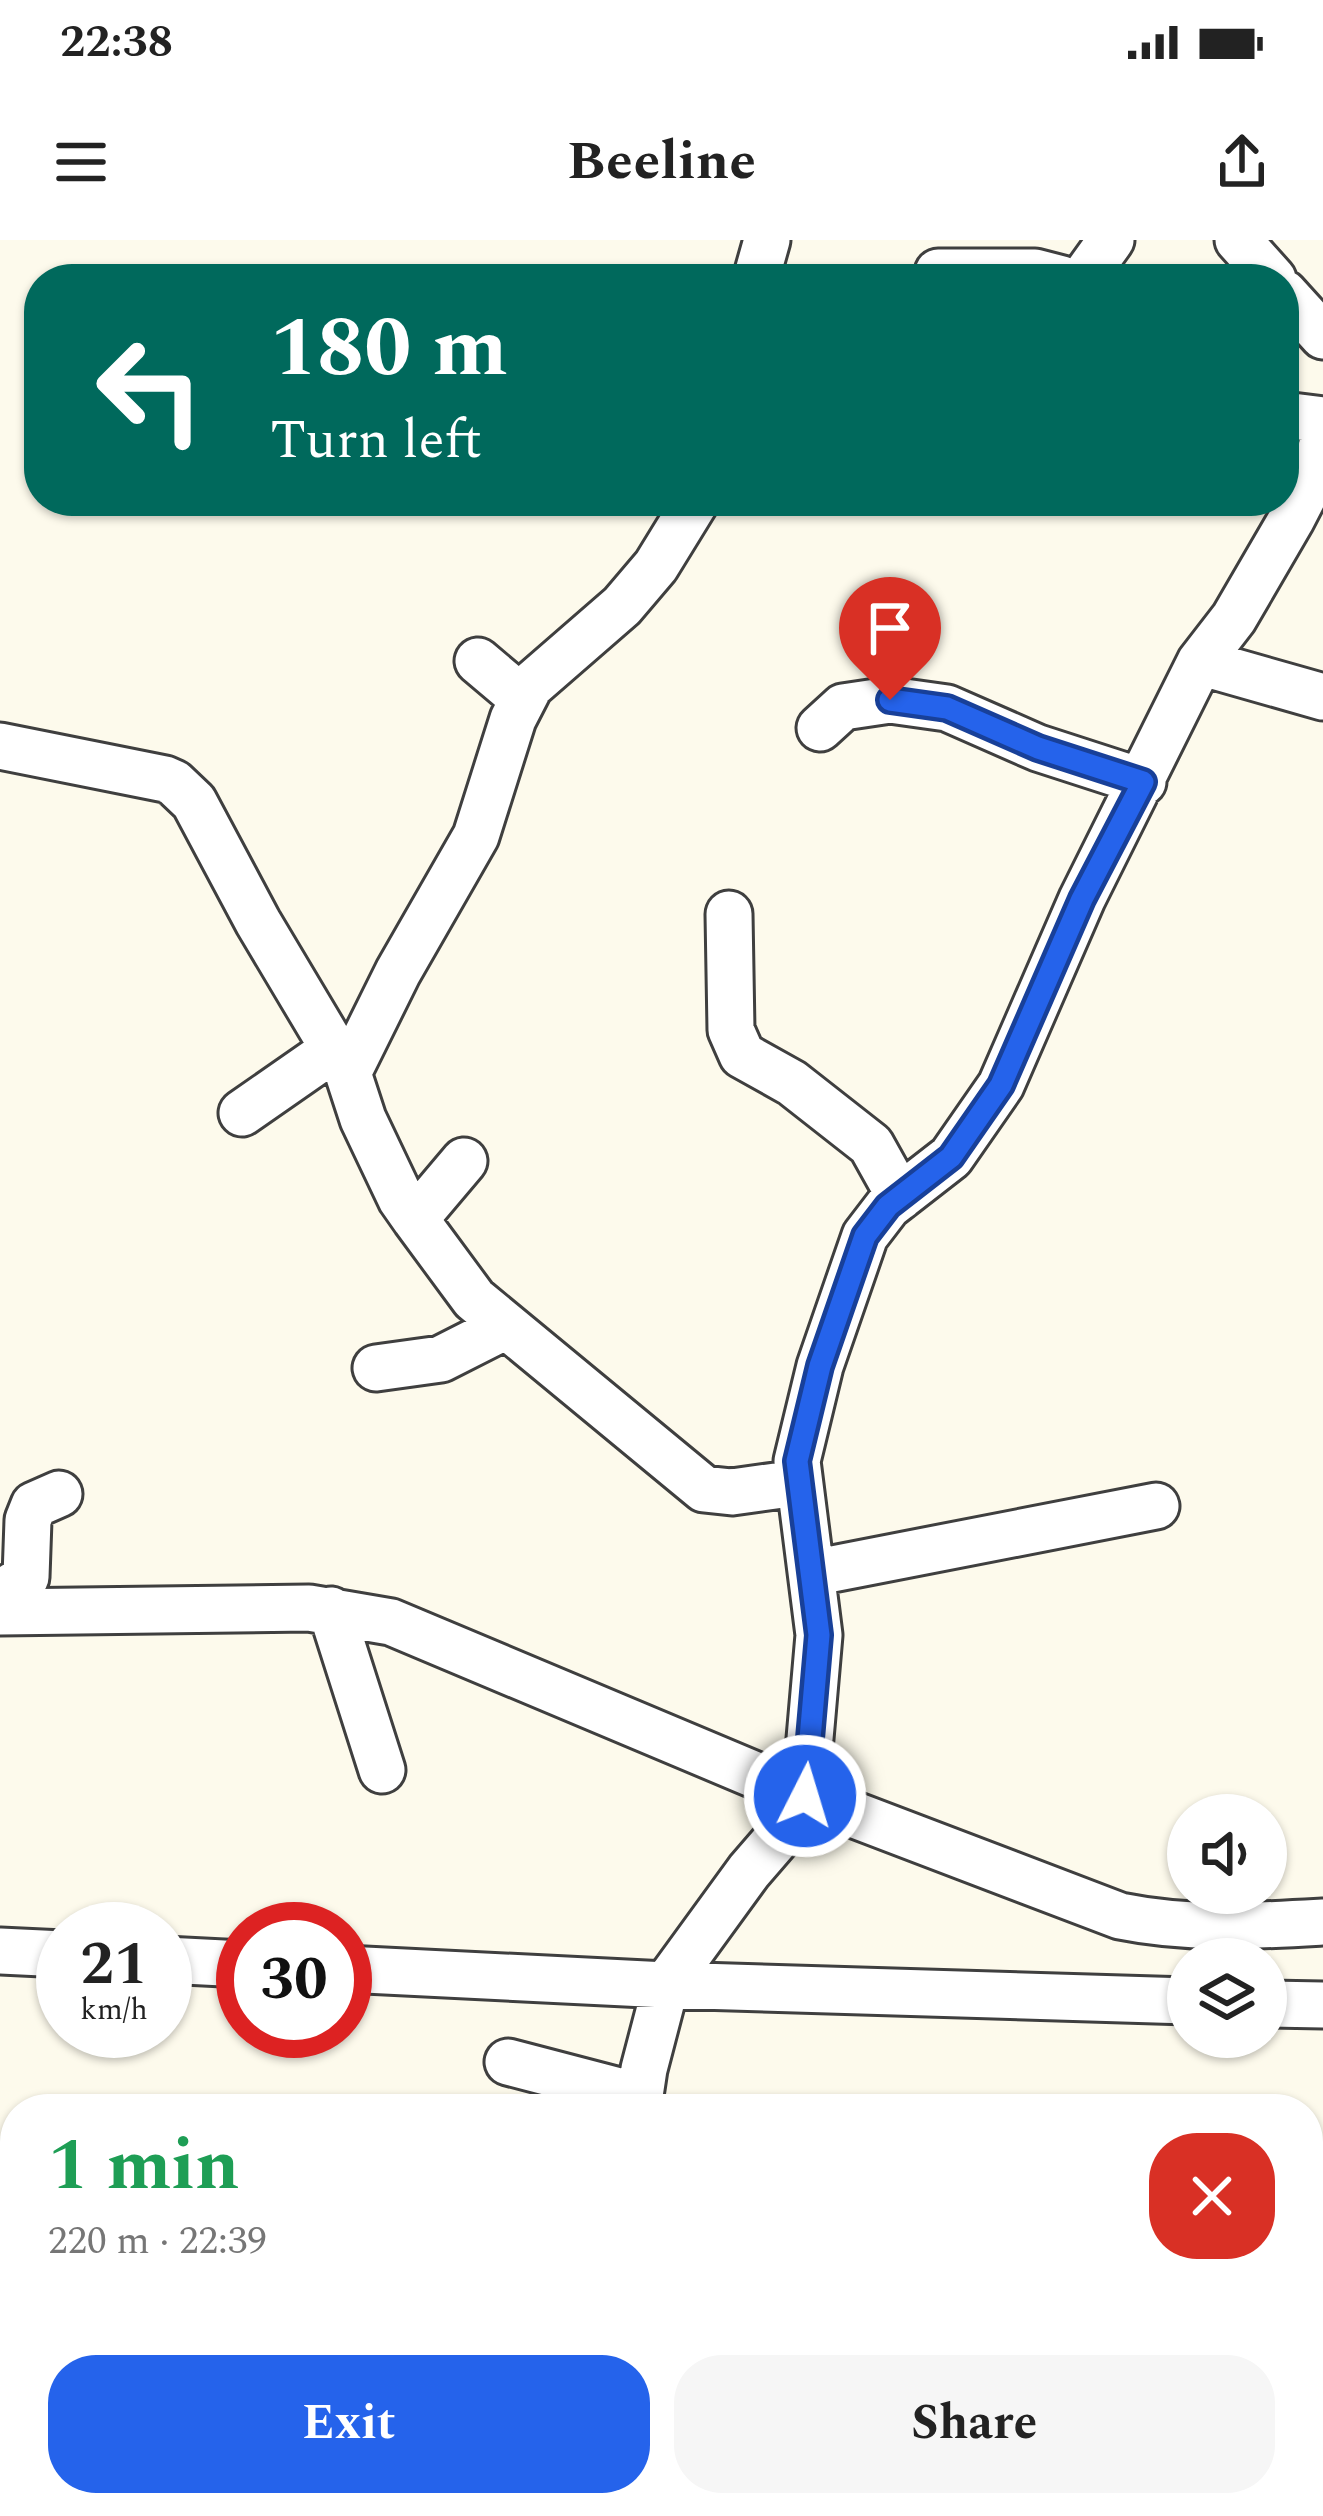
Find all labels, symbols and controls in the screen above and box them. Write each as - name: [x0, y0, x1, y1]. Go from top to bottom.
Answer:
- text: 22:38: [60, 8, 173, 77]
- text: Beeline: [567, 121, 756, 203]
- icon: menu: [48, 129, 114, 195]
- icon: share: [1209, 129, 1275, 195]
- text: 180 m: [270, 285, 508, 413]
- icon: left: [72, 312, 228, 468]
- text: Turn left: [270, 400, 482, 482]
- pin: [839, 577, 941, 700]
- icon: arrive: [857, 595, 923, 661]
- position arrow: [742, 1733, 868, 1859]
- map controls: [1167, 1794, 1287, 2058]
- button: sound: [1167, 1794, 1287, 1914]
- speed limit sign: 30: [216, 1902, 372, 2058]
- text: 21: [80, 1919, 148, 2011]
- button: layers: [1167, 1938, 1287, 2058]
- text: km/h: [80, 1987, 148, 2033]
- text: 1 min: [48, 2112, 240, 2221]
- button: close: [1149, 2133, 1275, 2259]
- text: 220 m · 22:39: [48, 2212, 267, 2271]
- button: Exit: [48, 2355, 650, 2493]
- button: Share: [674, 2355, 1275, 2493]

